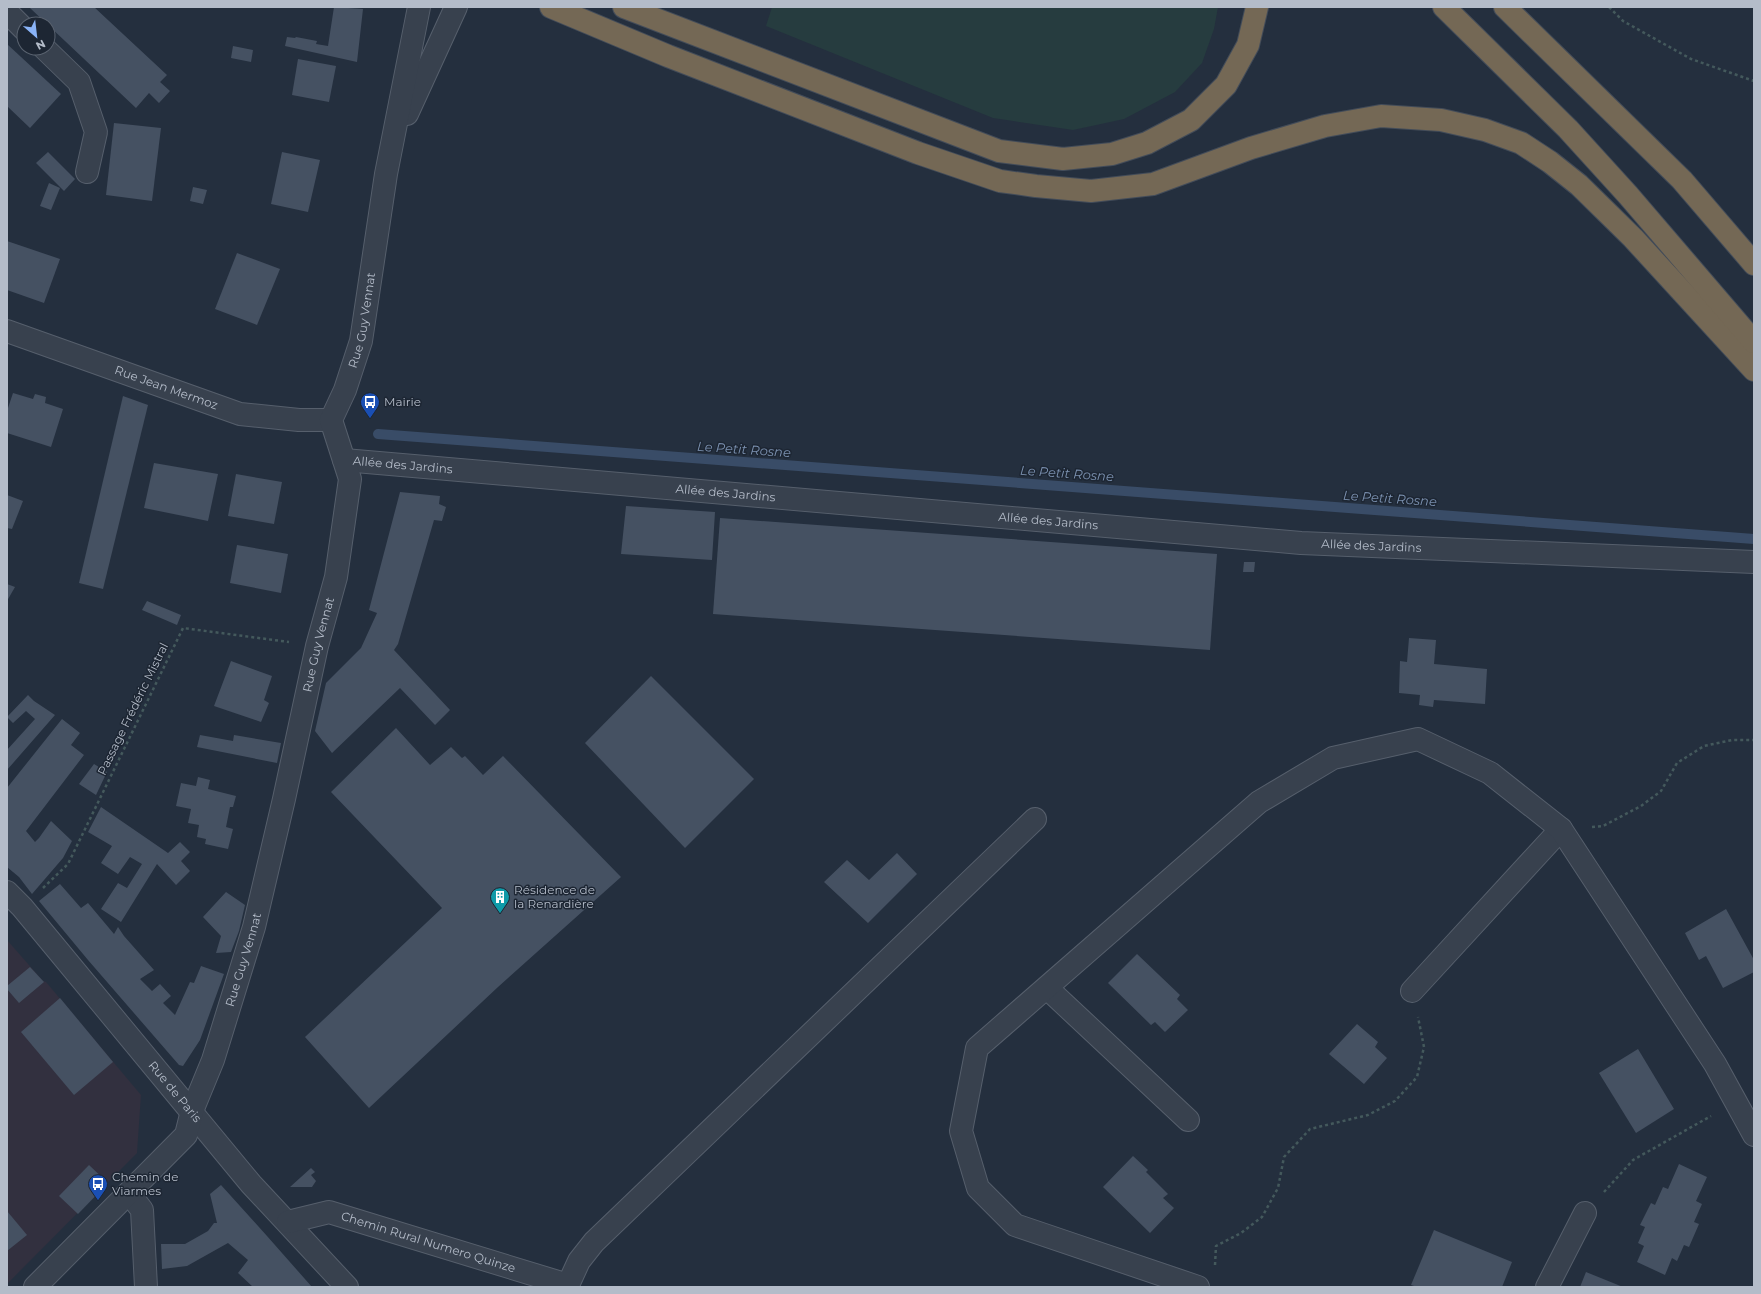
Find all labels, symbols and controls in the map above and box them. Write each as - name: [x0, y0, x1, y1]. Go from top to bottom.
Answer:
- north arrow: [16, 16, 56, 56]
- text: N: [33, 37, 48, 53]
- street label: Rue Guy Vennat: [345, 271, 378, 370]
- street label: Rue Jean Mermoz: [113, 362, 220, 412]
- bus stop icon: Mairie: [359, 391, 381, 419]
- place label: Mairie: [384, 394, 421, 409]
- water label: Le Petit Rosne: [697, 438, 792, 460]
- street label: Allée des Jardins: [352, 453, 454, 476]
- water label: Le Petit Rosne: [1020, 462, 1115, 484]
- street label: Allée des Jardins: [675, 481, 776, 504]
- water label: Le Petit Rosne: [1343, 487, 1438, 509]
- street label: Allée des Jardins: [998, 509, 1099, 532]
- street label: Allée des Jardins: [1321, 536, 1422, 555]
- street label: Rue Guy Vennat: [299, 595, 337, 693]
- street label: Passage Frédéric Mistral: [94, 640, 171, 777]
- place label: Résidence de la Renardière: [514, 882, 595, 911]
- building icon: Résidence de la Renardière: [489, 886, 511, 914]
- street label: Rue Guy Vennat: [222, 911, 264, 1008]
- street label: Rue de Paris: [145, 1058, 205, 1125]
- place label: Chemin de Viarmes: [112, 1169, 178, 1198]
- bus stop icon: Chemin de Viarmes: [87, 1173, 109, 1201]
- street label: Chemin Rural Numero Quinze: [339, 1208, 517, 1276]

